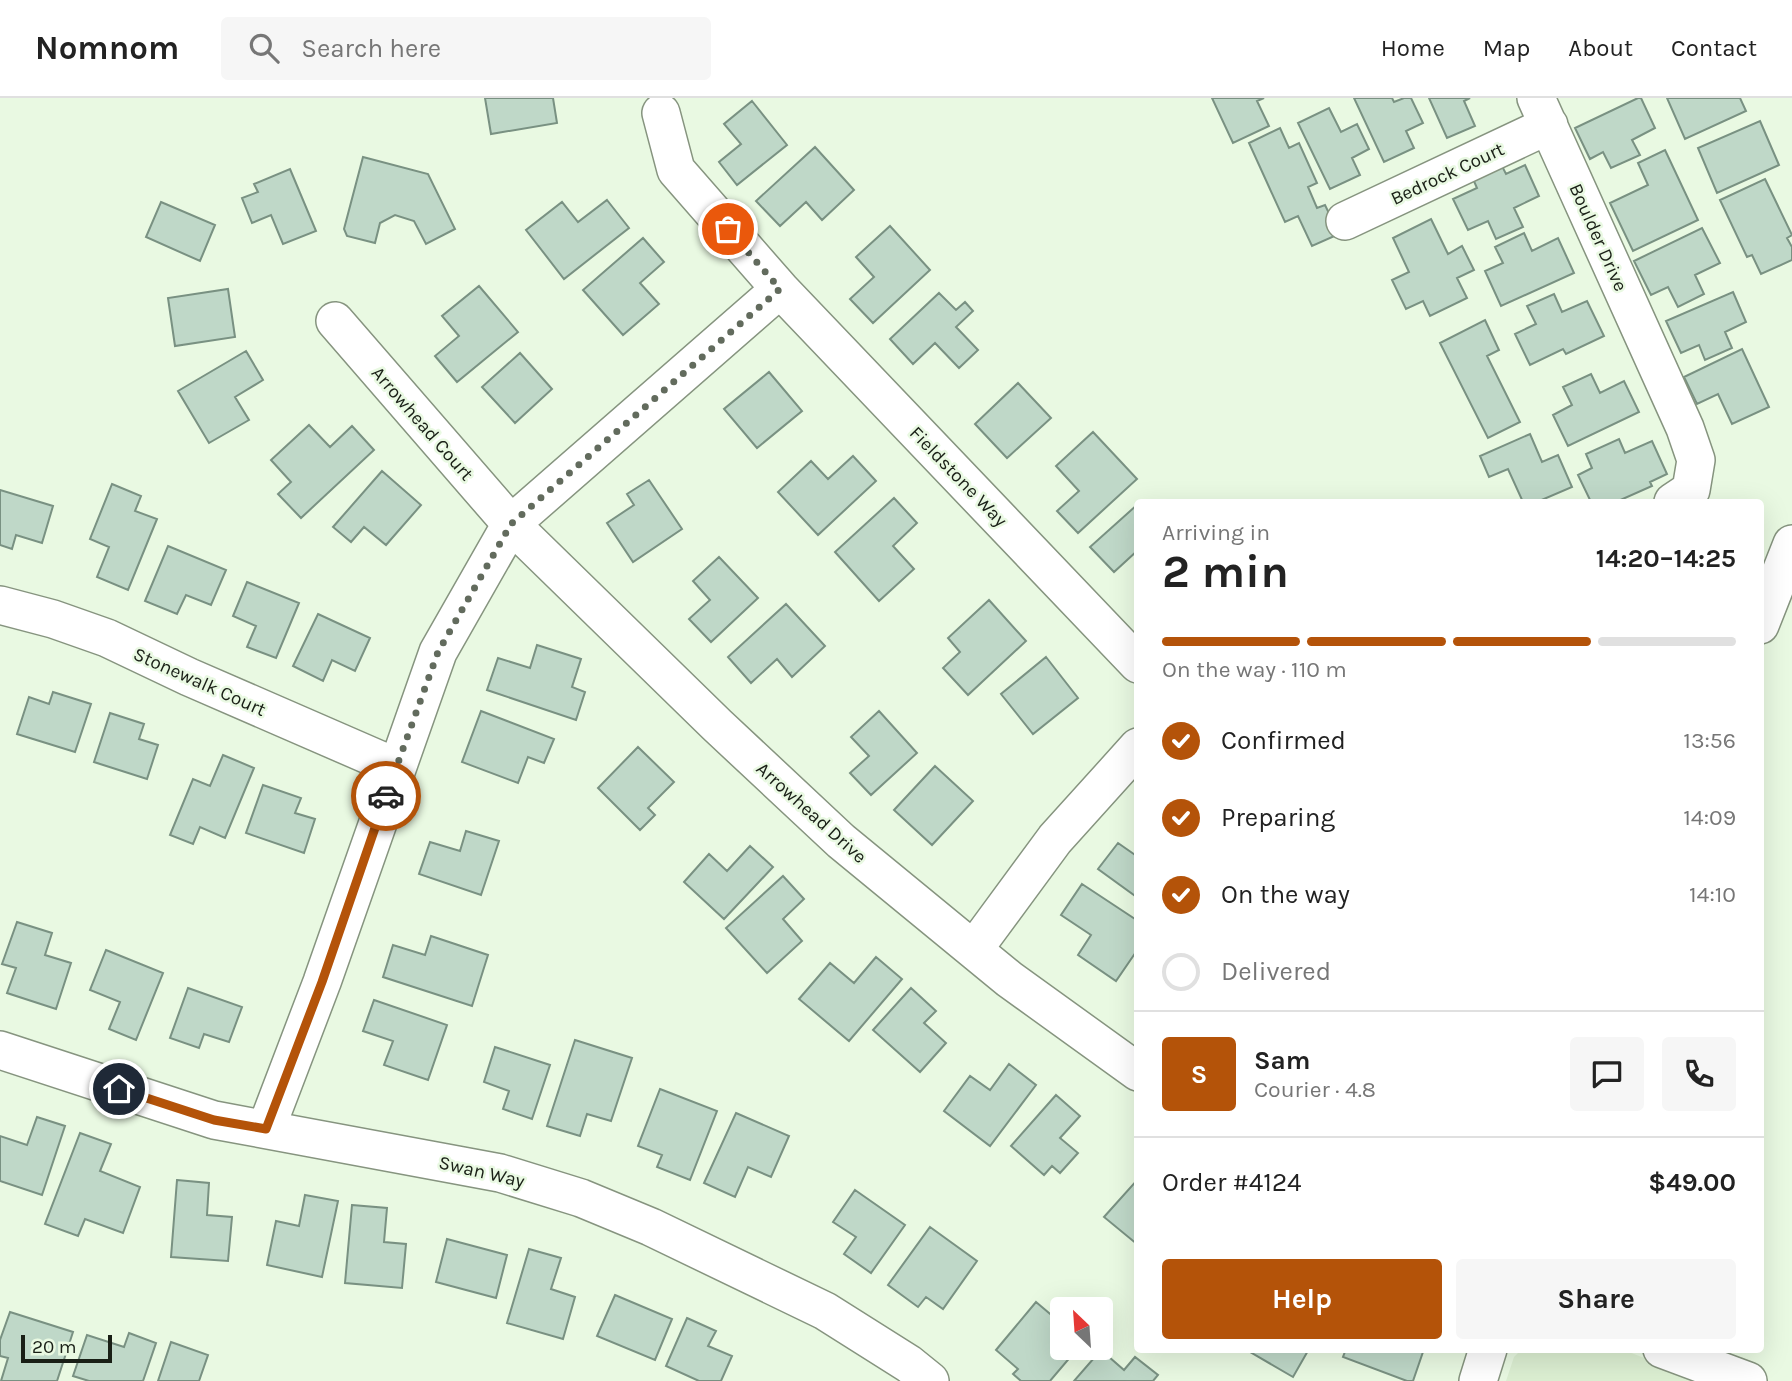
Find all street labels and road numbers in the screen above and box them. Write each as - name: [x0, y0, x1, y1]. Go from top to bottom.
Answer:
- street label: Bedrock Court: [1387, 138, 1508, 210]
- street label: Boulder Drive: [1564, 180, 1632, 295]
- street label: Arrowhead Court: [367, 362, 478, 485]
- street label: Fieldstone Way: [905, 422, 1012, 532]
- street label: Stonewalk Court: [130, 643, 269, 721]
- street label: Arrowhead Drive: [752, 758, 871, 868]
- street label: Swan Way: [437, 1151, 527, 1193]

